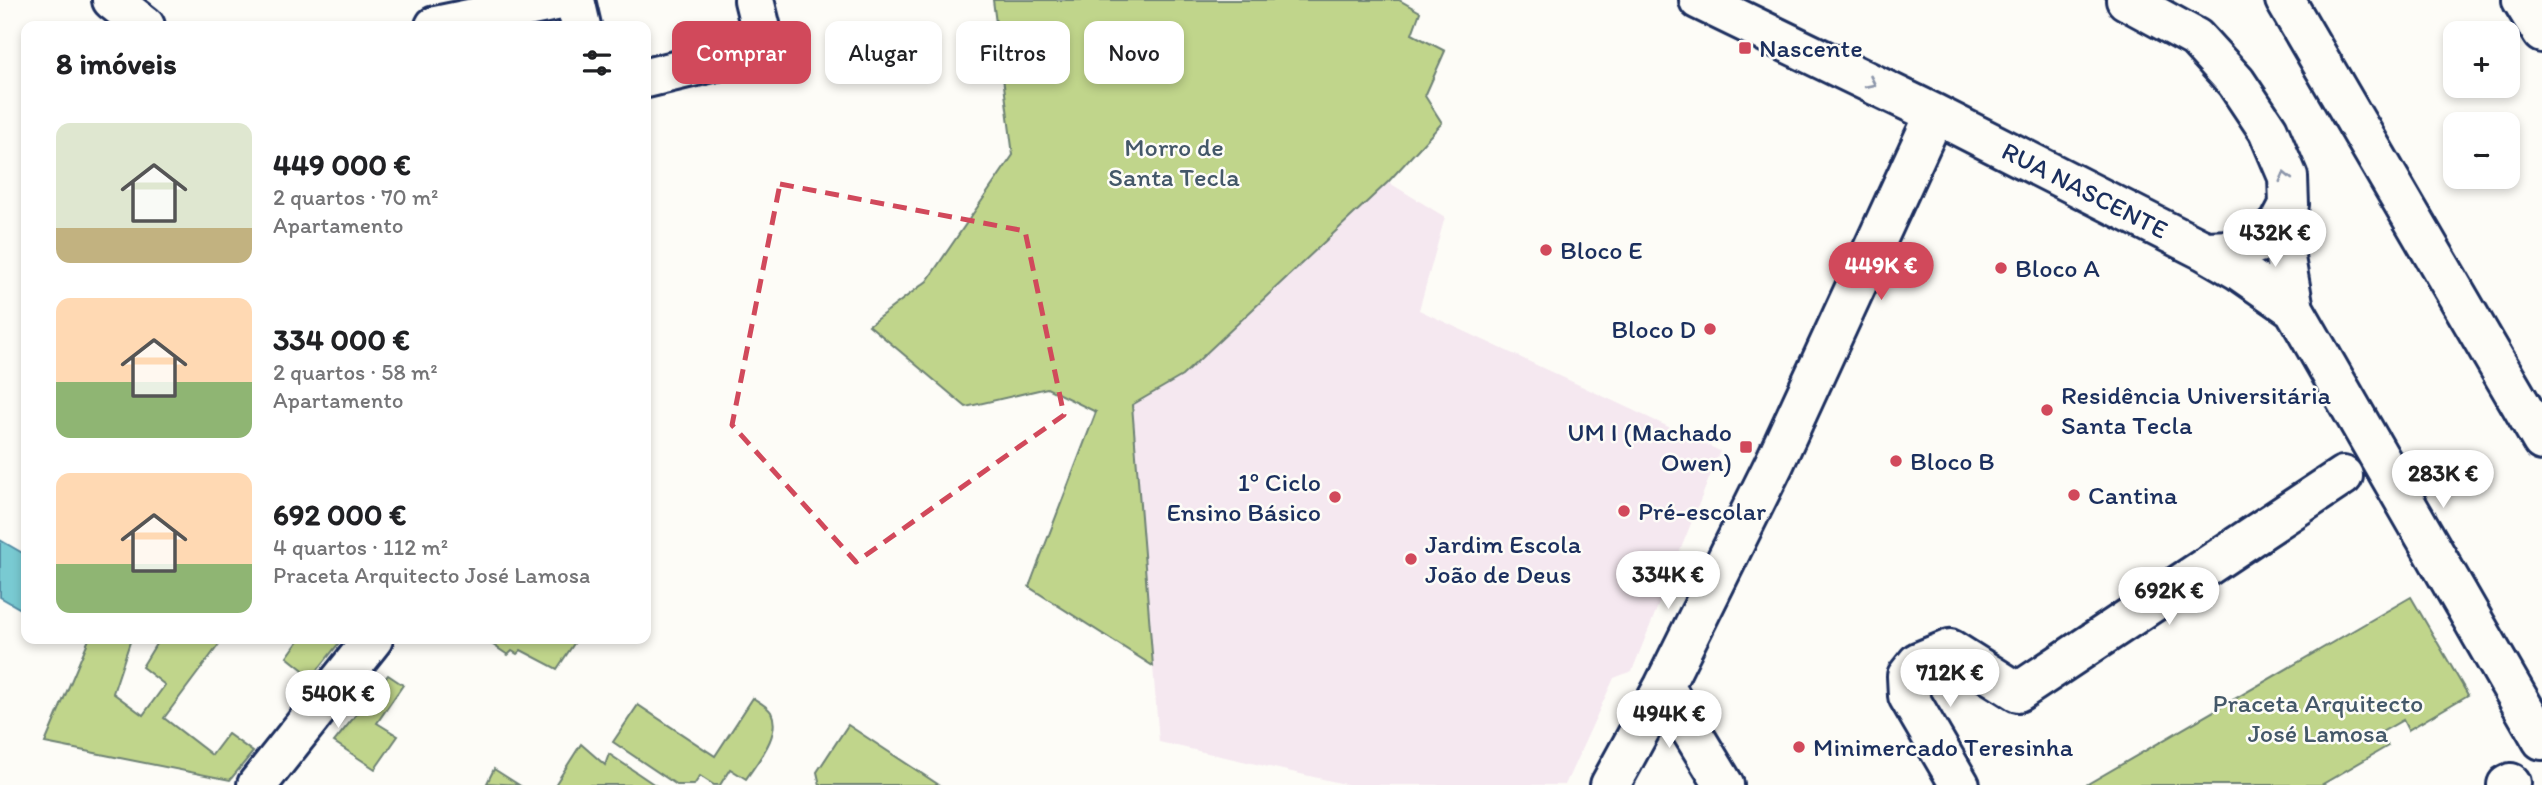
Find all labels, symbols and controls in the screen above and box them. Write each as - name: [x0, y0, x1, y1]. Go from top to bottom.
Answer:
- chip: Comprar: [672, 21, 811, 84]
- chip: Alugar: [825, 21, 942, 84]
- chip: Filtros: [956, 21, 1070, 84]
- chip: Novo: [1084, 21, 1184, 84]
- map controls: [2443, 21, 2520, 189]
- button: +: [2443, 21, 2520, 98]
- place label: Nascente: [1759, 32, 1863, 64]
- marker: Nascente: [1737, 40, 1753, 56]
- icon: filters: [578, 44, 616, 82]
- text: 8 imóveis: [56, 45, 177, 82]
- one-way arrow: [1864, 75, 1876, 89]
- button: −: [2443, 112, 2520, 189]
- park label: Morro de Santa Tecla: [1108, 131, 1240, 193]
- street label: RUA NASCENTE: [1997, 134, 2173, 246]
- text: 449 000 €: [273, 146, 411, 183]
- icon: home: [112, 151, 196, 235]
- one-way arrow: [2279, 171, 2294, 183]
- text: 2 quartos · 70 m²: [273, 183, 438, 211]
- pin: 432K €: [2218, 210, 2332, 269]
- text: Apartamento: [273, 211, 404, 239]
- text: 432K €: [2239, 218, 2311, 246]
- place label: Bloco E: [1560, 234, 1643, 266]
- marker: Bloco E: [1538, 242, 1554, 258]
- pin: 449K €: [1824, 243, 1938, 302]
- text: 449K €: [1845, 251, 1917, 279]
- place label: Bloco A: [2015, 252, 2100, 284]
- marker: Bloco A: [1993, 260, 2009, 276]
- place label: Bloco D: [1611, 313, 1696, 345]
- text: 334 000 €: [273, 321, 410, 358]
- marker: Bloco D: [1702, 321, 1718, 337]
- icon: home: [112, 326, 196, 410]
- text: 2 quartos · 58 m²: [273, 358, 438, 386]
- place label: Residência Universitária Santa Tecla: [2061, 379, 2332, 441]
- text: Apartamento: [273, 386, 404, 414]
- marker: Residência Universitária Santa Tecla: [2039, 402, 2055, 418]
- place label: UM I (Machado Owen): [1567, 416, 1732, 478]
- marker: UM I (Machado Owen): [1738, 439, 1754, 455]
- place label: Bloco B: [1910, 445, 1995, 477]
- pin: 283K €: [2386, 450, 2500, 510]
- marker: Bloco B: [1888, 453, 1904, 469]
- text: 283K €: [2408, 459, 2478, 487]
- place label: 1º Ciclo Ensino Básico: [1166, 466, 1321, 528]
- place label: Cantina: [2088, 479, 2178, 511]
- marker: Cantina: [2066, 487, 2082, 503]
- marker: 1º Ciclo Ensino Básico: [1327, 489, 1343, 505]
- place label: Pré-escolar: [1638, 495, 1766, 527]
- text: 692 000 €: [273, 496, 406, 533]
- icon: home: [112, 501, 196, 585]
- marker: Pré-escolar: [1616, 503, 1632, 519]
- place label: Jardim Escola João de Deus: [1425, 528, 1582, 590]
- text: 4 quartos · 112 m²: [273, 533, 448, 561]
- marker: Jardim Escola João de Deus: [1403, 551, 1419, 567]
- pin: 334K €: [1611, 552, 1725, 611]
- text: 334K €: [1632, 560, 1704, 588]
- text: Praceta Arquitecto José Lamosa: [273, 561, 590, 589]
- pin: 692K €: [2112, 568, 2226, 627]
- text: 692K €: [2134, 576, 2204, 604]
- pin: 712K €: [1893, 650, 2007, 709]
- text: 712K €: [1916, 658, 1984, 686]
- pin: 540K €: [281, 670, 395, 730]
- text: 540K €: [301, 679, 375, 707]
- park label: Praceta Arquitecto José Lamosa: [2213, 687, 2423, 749]
- pin: 494K €: [1612, 690, 1726, 750]
- text: 494K €: [1633, 699, 1705, 727]
- place label: Minimercado Teresinha: [1813, 731, 2074, 763]
- marker: Minimercado Teresinha: [1791, 739, 1807, 755]

